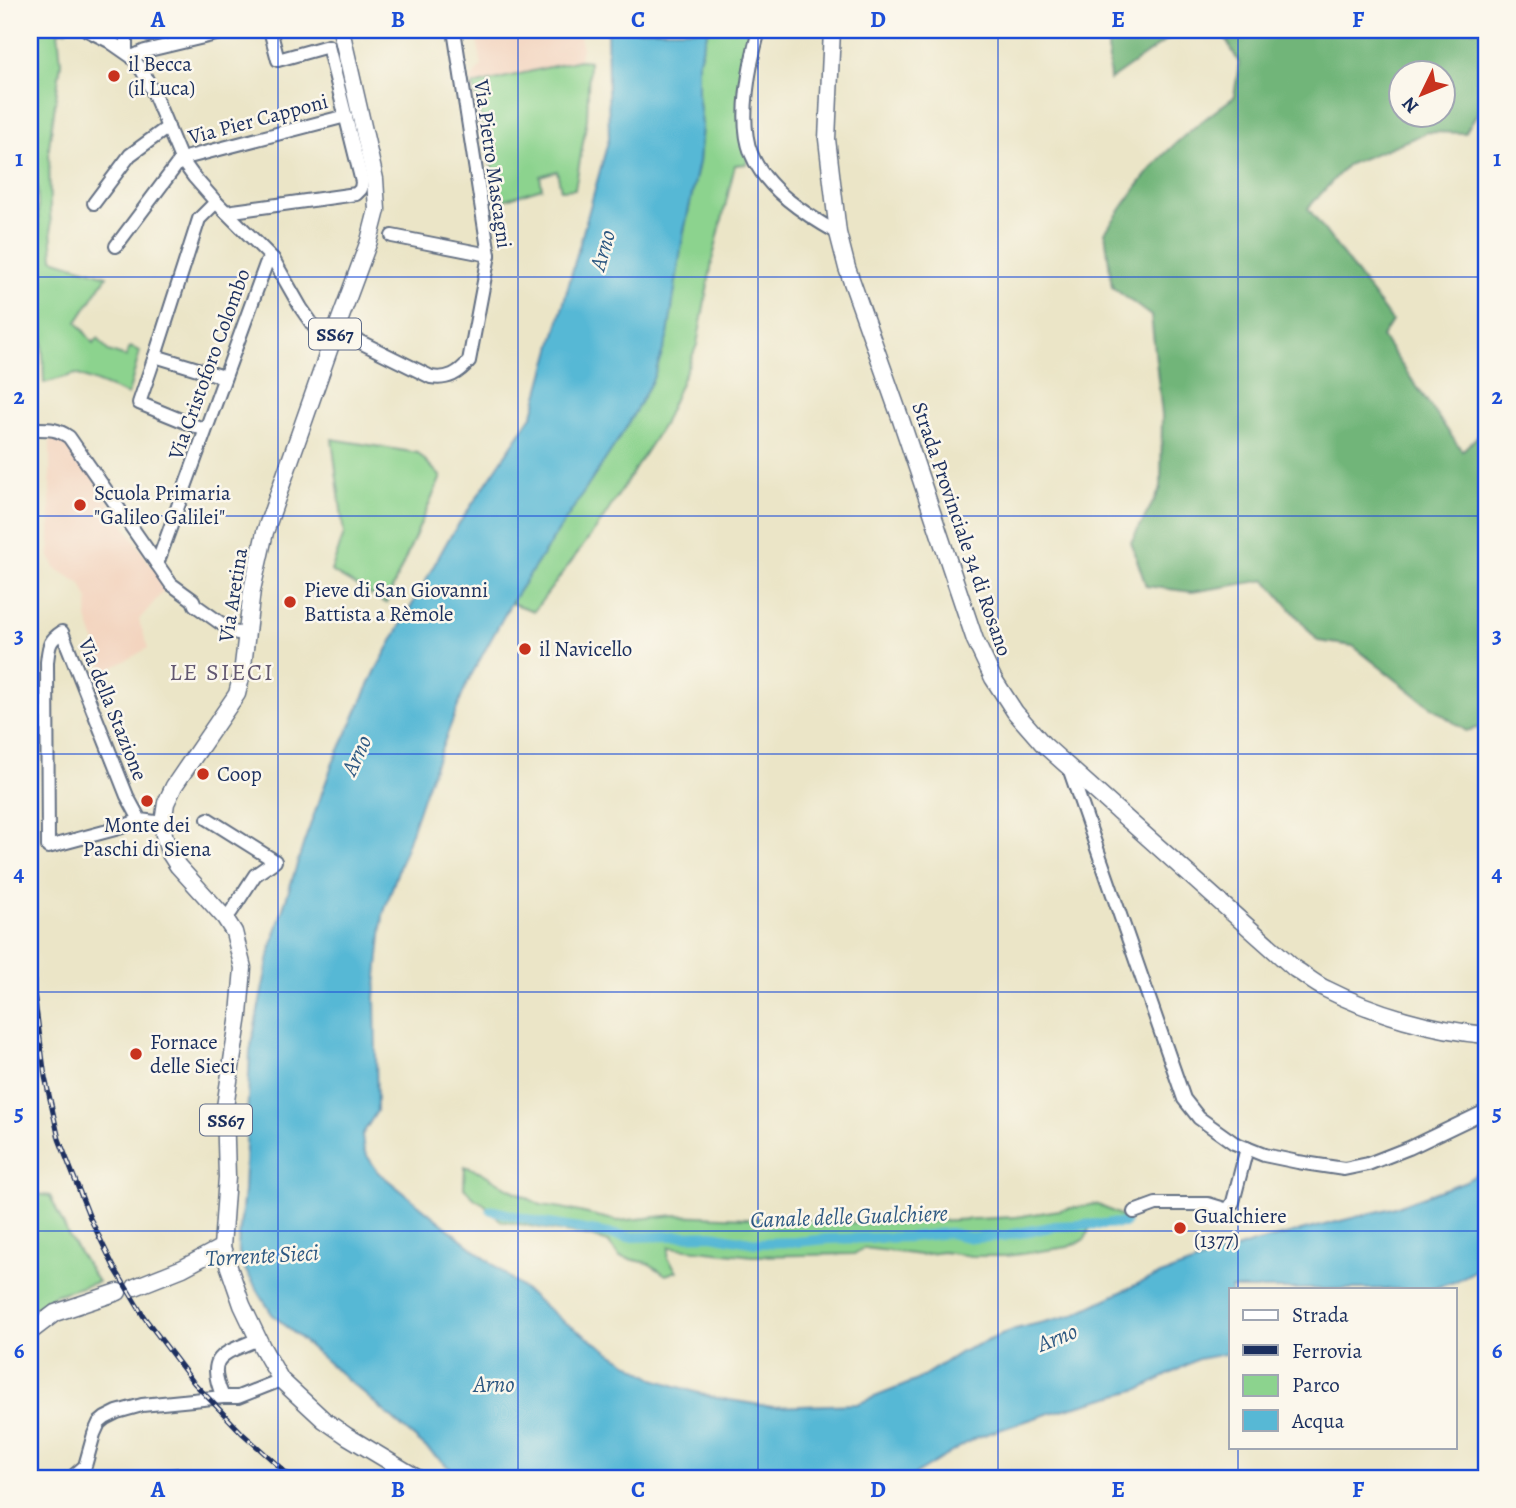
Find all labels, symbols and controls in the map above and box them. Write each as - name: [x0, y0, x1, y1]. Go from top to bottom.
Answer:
- text: A: [150, 4, 166, 35]
- text: B: [391, 4, 405, 35]
- text: C: [631, 4, 645, 35]
- text: D: [870, 4, 886, 35]
- text: E: [1111, 4, 1125, 35]
- text: F: [1352, 4, 1365, 35]
- place label: il Becca (il Luca): [128, 50, 195, 102]
- north arrow: [1386, 60, 1456, 130]
- marker: il Becca (il Luca): [106, 68, 122, 84]
- street label: Via Pietro Mascagni: [467, 77, 519, 250]
- street label: Via Pier Capponi: [184, 87, 331, 151]
- text: N: [1396, 91, 1425, 119]
- text: 1: [15, 143, 23, 174]
- text: 1: [1493, 143, 1501, 174]
- water label: Arno: [582, 226, 623, 275]
- street label: Via Cristoforo Colombo: [161, 265, 257, 464]
- road number: SS67: [309, 318, 361, 350]
- text: 2: [13, 381, 25, 412]
- text: 2: [1491, 381, 1503, 412]
- street label: Strada Provinciale 34 di Rosano: [905, 398, 1019, 660]
- place label: Scuola Primaria "Galileo Galilei": [94, 479, 231, 531]
- marker: Scuola Primaria "Galileo Galilei": [72, 497, 88, 513]
- street label: Via Aretina: [212, 546, 254, 645]
- place label: Pieve di San Giovanni Battista a Rèmole: [304, 576, 488, 628]
- marker: Pieve di San Giovanni Battista a Rèmole: [282, 594, 298, 610]
- text: 3: [14, 620, 24, 651]
- text: 3: [1492, 620, 1502, 651]
- street label: Via della Stazione: [71, 633, 154, 784]
- place label: il Navicello: [539, 635, 632, 663]
- marker: il Navicello: [517, 641, 533, 657]
- district label: LE SIECI: [169, 656, 275, 688]
- water label: Arno: [333, 730, 379, 781]
- place label: Coop: [217, 760, 262, 788]
- marker: Coop: [195, 766, 211, 782]
- marker: Monte dei Paschi di Siena: [139, 793, 155, 809]
- place label: Monte dei Paschi di Siena: [83, 811, 211, 863]
- text: 4: [14, 858, 25, 889]
- text: 4: [1492, 858, 1503, 889]
- place label: Fornace delle Sieci: [150, 1028, 236, 1080]
- marker: Fornace delle Sieci: [128, 1046, 144, 1062]
- text: 5: [14, 1097, 24, 1128]
- text: 5: [1492, 1097, 1502, 1128]
- road number: SS67: [200, 1104, 252, 1136]
- water label: Canale delle Gualchiere: [750, 1198, 948, 1235]
- place label: Gualchiere (1377): [1194, 1202, 1287, 1254]
- marker: Gualchiere (1377): [1172, 1220, 1188, 1236]
- water label: Torrente Sieci: [205, 1237, 320, 1274]
- legend: [1229, 1288, 1456, 1448]
- text: Strada: [1292, 1301, 1349, 1329]
- water label: Arno: [1031, 1315, 1082, 1360]
- text: 6: [14, 1335, 25, 1366]
- text: 6: [1492, 1335, 1503, 1366]
- text: Ferrovia: [1292, 1337, 1362, 1365]
- water label: Arno: [472, 1369, 515, 1400]
- text: Parco: [1292, 1371, 1340, 1399]
- text: Acqua: [1291, 1407, 1345, 1435]
- text: A: [150, 1474, 166, 1505]
- text: B: [391, 1474, 405, 1505]
- text: C: [631, 1474, 645, 1505]
- text: D: [870, 1474, 886, 1505]
- text: E: [1111, 1474, 1125, 1505]
- text: F: [1352, 1474, 1365, 1505]

